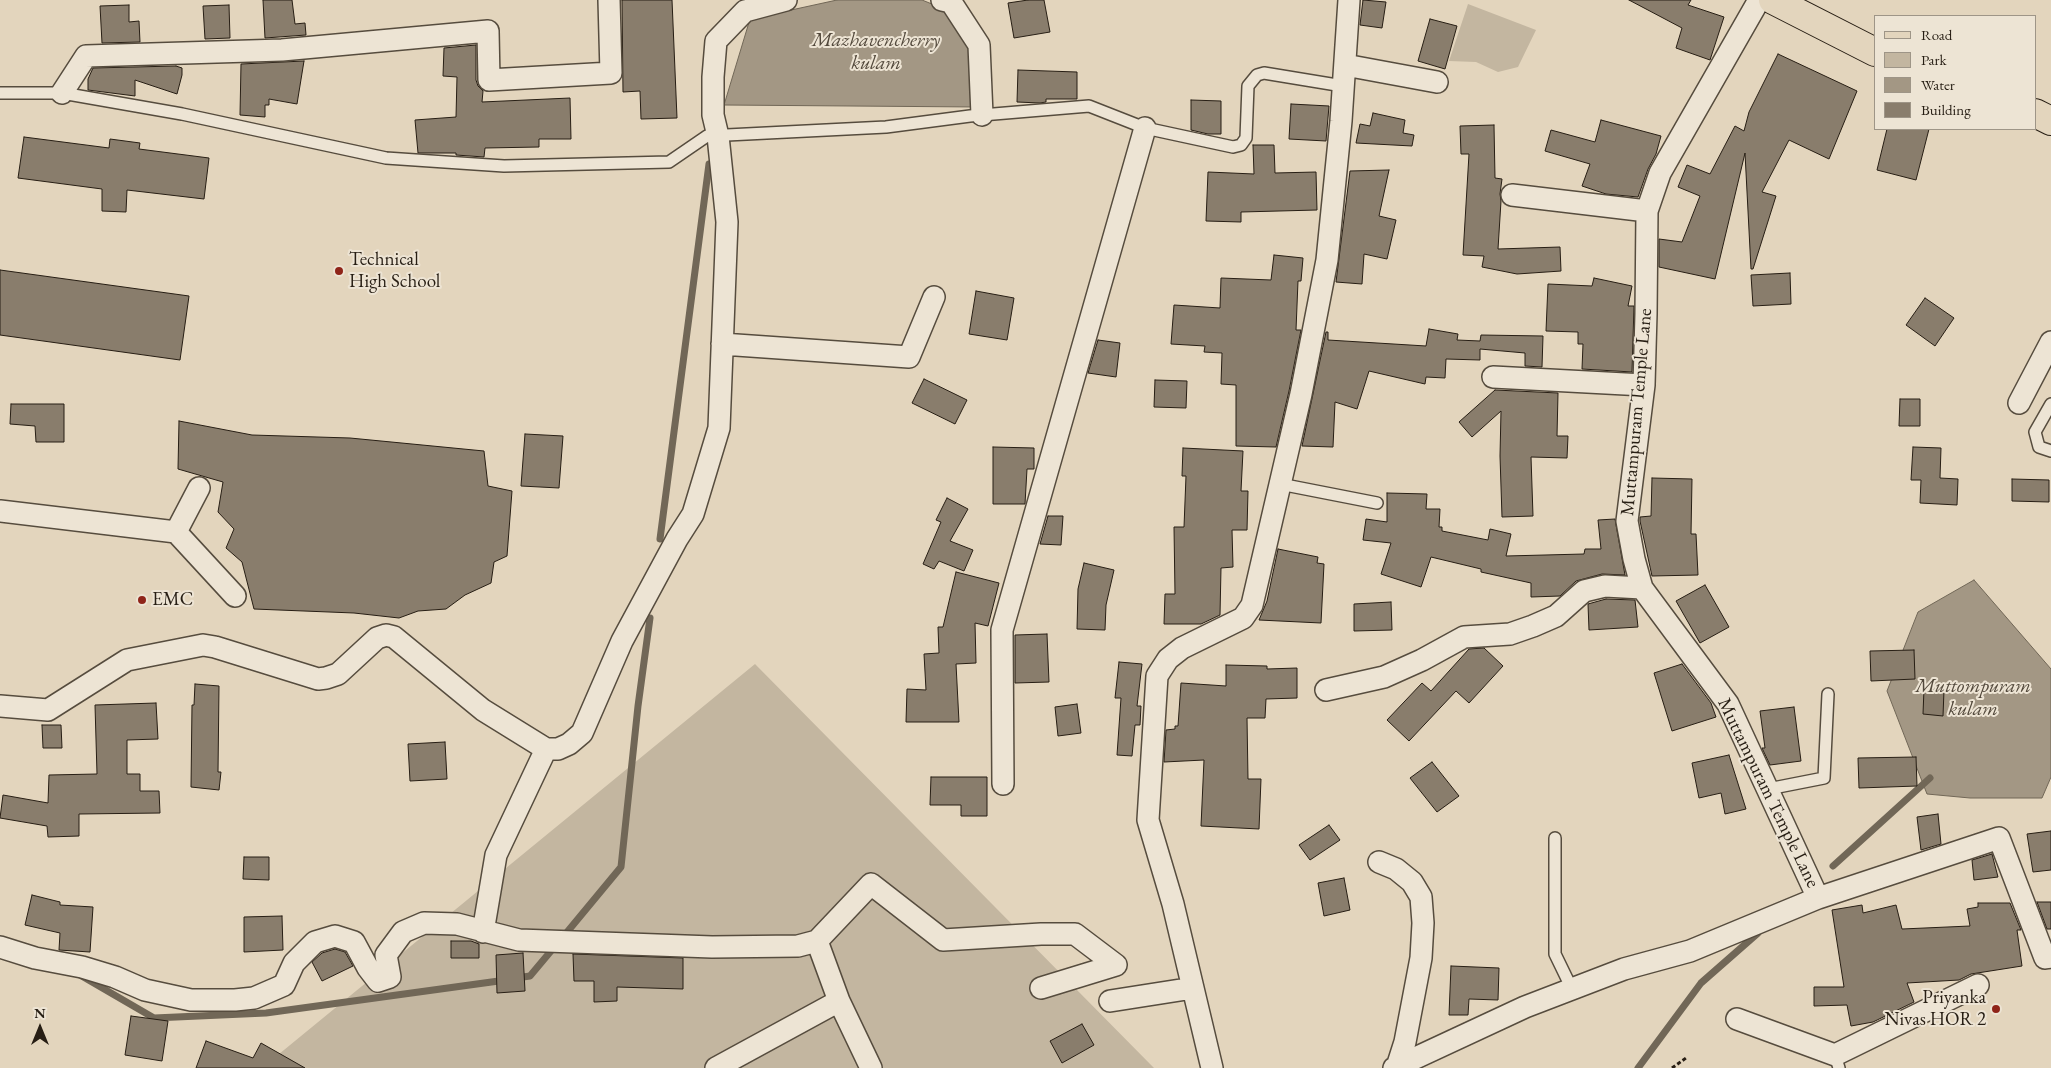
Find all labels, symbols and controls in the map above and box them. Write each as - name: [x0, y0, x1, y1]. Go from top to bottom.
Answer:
- legend: [1874, 15, 2036, 130]
- text: Road: [1921, 25, 1952, 44]
- water label: Mazhavencherry kulam: [812, 29, 940, 76]
- text: Park: [1921, 50, 1947, 69]
- text: Water: [1921, 75, 1955, 94]
- text: Building: [1921, 100, 1971, 119]
- place label: Technical High School: [349, 249, 440, 293]
- marker: Technical High School: [333, 265, 345, 277]
- street label: Muttampuram Temple Lane: [1617, 307, 1657, 517]
- place label: EMC: [152, 589, 193, 611]
- marker: EMC: [136, 594, 148, 606]
- water label: Muttompuram kulam: [1915, 675, 2031, 722]
- street label: Muttampuram Temple Lane: [1712, 694, 1824, 892]
- place label: Priyanka Nivas HOR 2: [1884, 987, 1986, 1031]
- north arrow: [15, 1003, 65, 1053]
- marker: Priyanka Nivas HOR 2: [1990, 1003, 2002, 1015]
- text: N: [34, 1004, 46, 1022]

